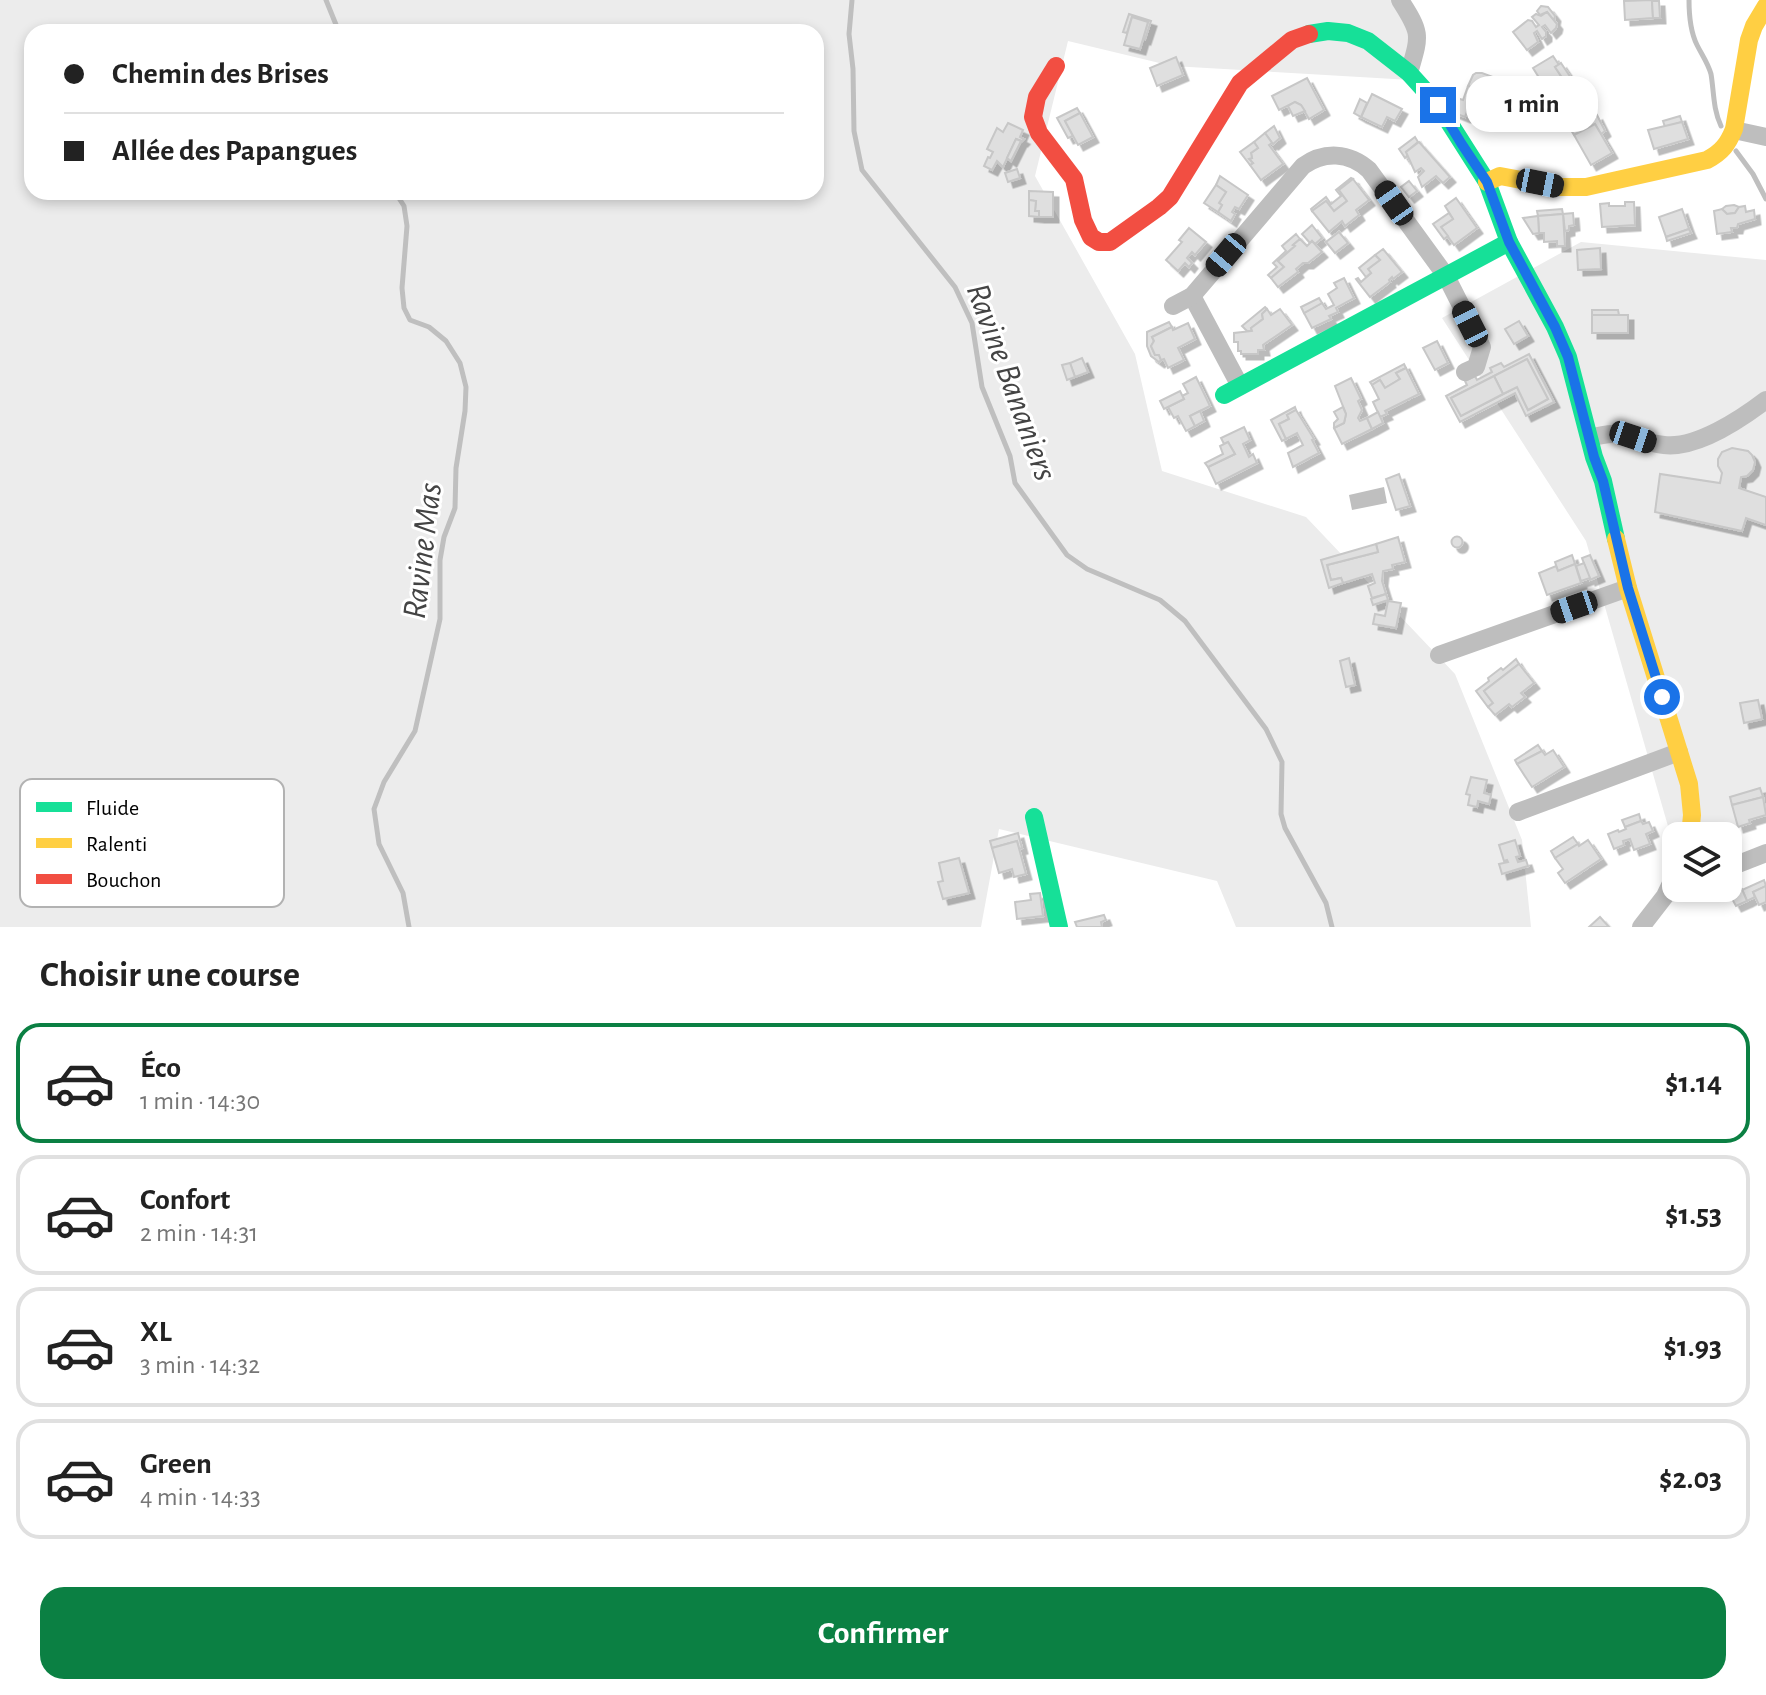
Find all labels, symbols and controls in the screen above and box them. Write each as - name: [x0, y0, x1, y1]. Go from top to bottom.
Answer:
- text: Chemin des Brises: [112, 59, 329, 89]
- callout: 1 min: [1466, 77, 1598, 133]
- route end: [1420, 87, 1456, 123]
- text: 1 min: [1505, 91, 1559, 117]
- text: Allée des Papangues: [112, 136, 357, 166]
- car: [1514, 167, 1566, 199]
- car: [1370, 176, 1418, 230]
- car: [1201, 229, 1251, 281]
- water label: Ravine Bananiers: [960, 279, 1062, 485]
- car: [1448, 297, 1492, 351]
- car: [1606, 418, 1660, 456]
- water label: Ravine Mas: [398, 481, 448, 621]
- car: [1547, 588, 1601, 626]
- route start: [1644, 679, 1680, 715]
- legend: [20, 779, 284, 907]
- text: Fluide: [86, 797, 139, 819]
- map controls: [1662, 822, 1742, 902]
- button: layers: [1662, 822, 1742, 902]
- text: Ralenti: [86, 833, 147, 855]
- text: Bouchon: [86, 869, 161, 891]
- text: Choisir une course: [40, 957, 300, 993]
- icon: car: [44, 1047, 116, 1119]
- text: Éco: [140, 1053, 181, 1083]
- text: $1.14: [1665, 1068, 1722, 1098]
- text: 1 min · 14:30: [140, 1088, 260, 1114]
- icon: car: [44, 1179, 116, 1251]
- text: Confort: [140, 1185, 230, 1215]
- text: $1.53: [1665, 1200, 1722, 1230]
- text: 2 min · 14:31: [140, 1220, 258, 1246]
- icon: car: [44, 1311, 116, 1383]
- text: XL: [140, 1317, 172, 1347]
- text: $1.93: [1663, 1332, 1722, 1362]
- text: 3 min · 14:32: [140, 1352, 260, 1378]
- icon: car: [44, 1443, 116, 1515]
- text: Green: [140, 1449, 212, 1479]
- text: $2.03: [1659, 1464, 1722, 1494]
- text: 4 min · 14:33: [140, 1484, 261, 1510]
- button: Confirmer: [40, 1587, 1726, 1679]

